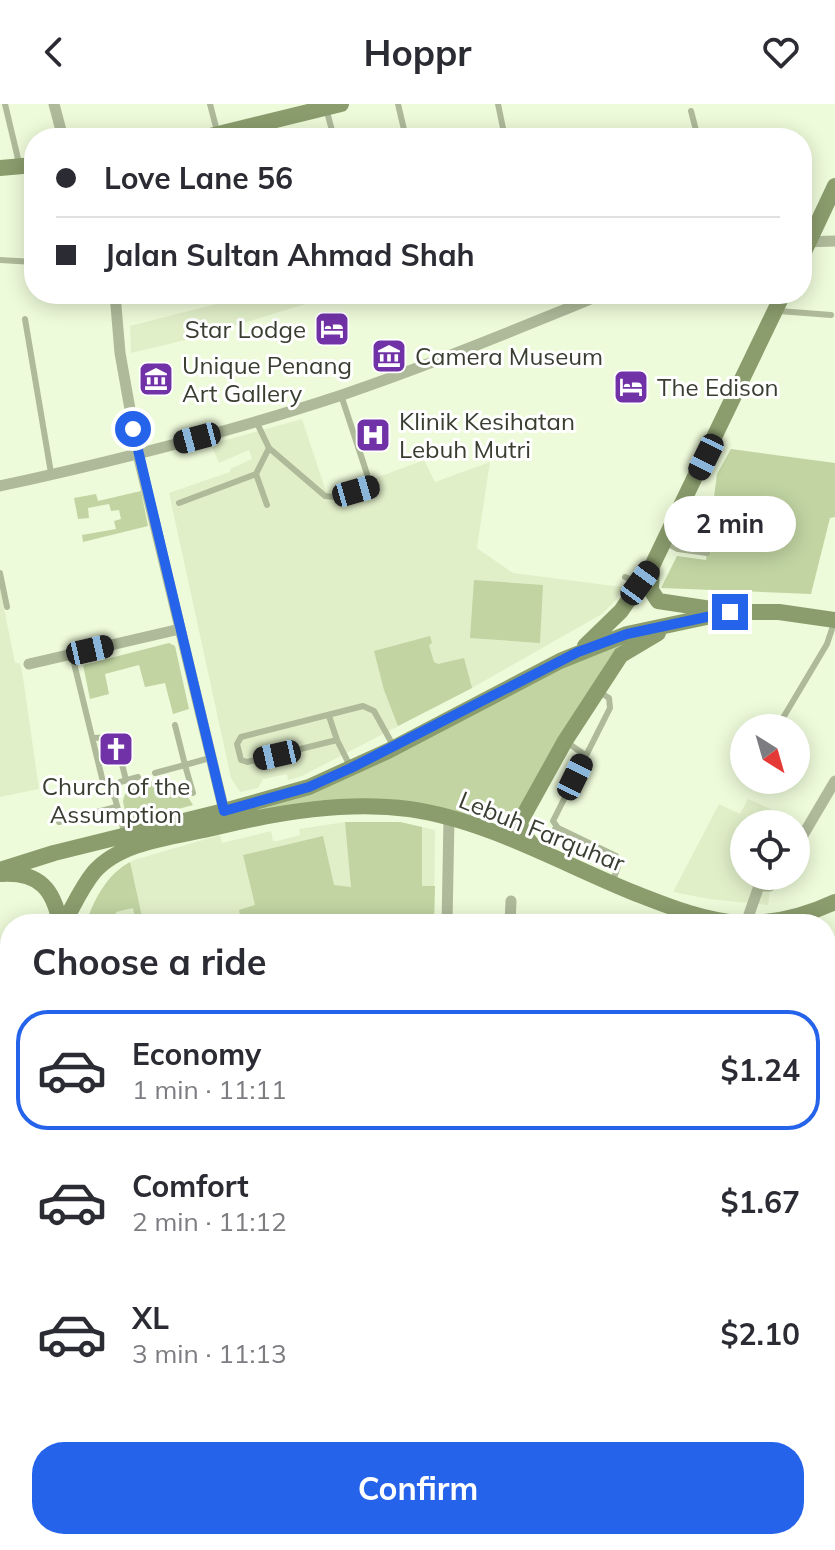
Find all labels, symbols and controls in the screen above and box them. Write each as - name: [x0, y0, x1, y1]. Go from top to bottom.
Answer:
- icon: back: [32, 30, 76, 74]
- text: Hoppr: [364, 30, 471, 75]
- icon: heart: [759, 30, 803, 74]
- text: Love Lane 56: [104, 159, 293, 197]
- text: Jalan Sultan Ahmad Shah: [104, 236, 475, 274]
- hotel icon: Star Lodge: [313, 310, 351, 348]
- place label: Star Lodge: [185, 314, 306, 344]
- museum icon: Camera Museum: [370, 337, 408, 375]
- place label: Camera Museum: [415, 341, 603, 371]
- place label: Unique Penang Art Gallery: [182, 350, 352, 408]
- museum icon: Unique Penang Art Gallery: [137, 360, 175, 398]
- hotel icon: The Edison: [612, 368, 650, 406]
- place label: The Edison: [657, 372, 779, 402]
- place label: Klinik Kesihatan Lebuh Mutri: [399, 406, 575, 464]
- route start: [115, 411, 151, 447]
- hospital icon: Klinik Kesihatan Lebuh Mutri: [354, 416, 392, 454]
- car: [171, 420, 223, 456]
- car: [685, 430, 727, 484]
- car: [330, 473, 382, 509]
- callout: 2 min: [664, 496, 796, 552]
- text: 2 min: [696, 507, 764, 540]
- car: [616, 557, 664, 609]
- route end: [712, 594, 748, 630]
- car: [64, 633, 116, 667]
- north arrow: [730, 714, 810, 794]
- map controls: [730, 714, 810, 890]
- church icon: Church of the Assumption: [97, 730, 135, 768]
- car: [251, 738, 303, 772]
- car: [554, 750, 596, 804]
- place label: Church of the Assumption: [42, 771, 190, 829]
- street label: Lebuh Farquhar: [455, 784, 629, 878]
- button: locate: [730, 810, 810, 890]
- text: Choose a ride: [32, 939, 266, 984]
- icon: car: [36, 1034, 108, 1106]
- text: Economy: [132, 1035, 261, 1073]
- text: $1.24: [721, 1051, 800, 1089]
- text: 1 min · 11:11: [132, 1073, 287, 1106]
- icon: car: [36, 1166, 108, 1238]
- text: Comfort: [132, 1167, 249, 1205]
- text: $1.67: [721, 1183, 800, 1221]
- text: 2 min · 11:12: [132, 1205, 287, 1238]
- icon: car: [36, 1298, 108, 1370]
- text: XL: [132, 1299, 169, 1337]
- text: $2.10: [721, 1315, 800, 1353]
- text: 3 min · 11:13: [132, 1337, 287, 1370]
- button: Confirm: [32, 1442, 804, 1534]

